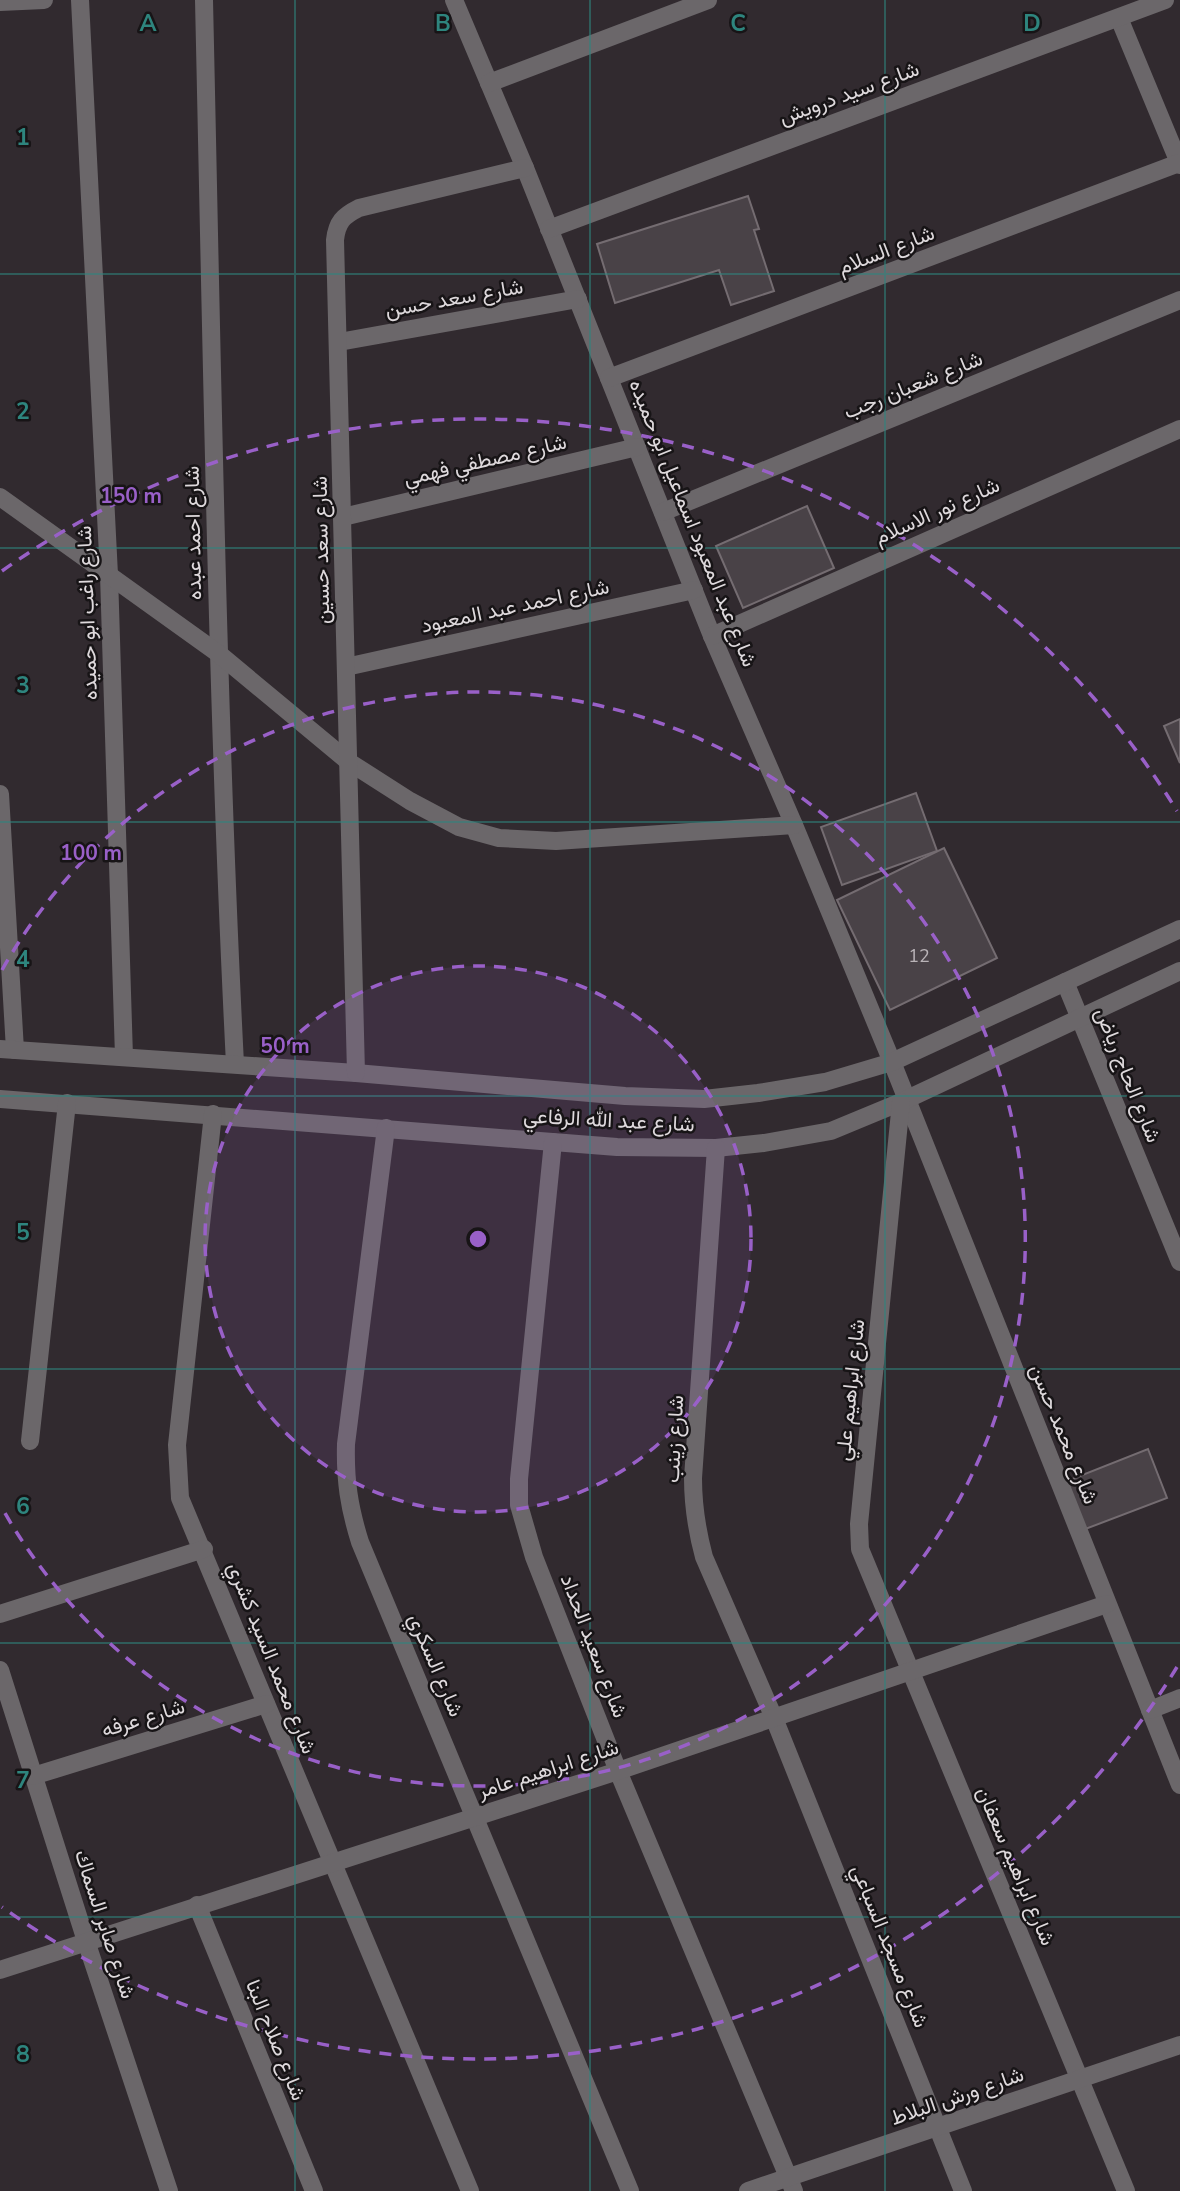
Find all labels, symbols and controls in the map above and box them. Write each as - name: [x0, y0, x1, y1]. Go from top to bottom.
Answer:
- text: A: [139, 8, 157, 39]
- text: B: [435, 8, 451, 39]
- text: C: [730, 8, 746, 39]
- text: D: [1023, 8, 1041, 39]
- street label: شارع سيد درويش: [775, 55, 923, 131]
- text: 1: [16, 122, 30, 153]
- street label: شارع السلام: [834, 219, 938, 281]
- street label: شارع سعد حسن: [383, 272, 525, 324]
- street label: شارع شعبان رجب: [839, 344, 987, 426]
- street label: شارع عبد المعبود اسماعيل ابو حميده: [622, 375, 764, 671]
- text: 2: [16, 396, 30, 427]
- street label: شارع مصطفي فهمي: [401, 428, 570, 495]
- street label: شارع احمد عبده: [178, 466, 208, 600]
- street label: شارع نور الاسلام: [870, 471, 1004, 551]
- street label: شارع سعد حسين: [306, 476, 336, 624]
- text: 150 m: [100, 482, 162, 510]
- street label: شارع راغب ابو حميده: [70, 525, 104, 701]
- street label: شارع احمد عبد المعبود: [418, 572, 612, 640]
- text: 3: [16, 670, 30, 701]
- text: 100 m: [60, 839, 122, 867]
- text: 4: [16, 944, 30, 975]
- house number: 12: [908, 944, 930, 968]
- street label: شارع الحاج رياض: [1088, 1003, 1168, 1147]
- text: 50 m: [260, 1032, 310, 1060]
- street label: شارع عبد الله الرفاعي: [522, 1102, 695, 1141]
- text: 5: [16, 1217, 30, 1248]
- centre of rings: [466, 1227, 490, 1251]
- street label: شارع ابراهيم علي: [829, 1318, 874, 1463]
- street label: شارع محمد حسن: [1023, 1360, 1105, 1508]
- street label: شارع زينب: [658, 1394, 690, 1484]
- text: 6: [16, 1491, 30, 1522]
- street label: شارع محمد السيد كشري: [218, 1558, 323, 1759]
- street label: شارع سعيد الحداد: [554, 1570, 634, 1722]
- street label: شارع السكري: [399, 1609, 470, 1722]
- street label: شارع عرفه: [98, 1692, 188, 1744]
- street label: شارع ابراهيم عامر: [473, 1733, 622, 1805]
- text: 7: [16, 1765, 30, 1796]
- street label: شارع ابراهيم سعفان: [970, 1782, 1062, 1950]
- street label: شارع صابر السماك: [68, 1846, 142, 2002]
- street label: شارع مسجد السباعي: [842, 1860, 935, 2033]
- street label: شارع صلاح البنا: [239, 1975, 313, 2105]
- text: 8: [16, 2039, 30, 2070]
- street label: شارع ورش البلاط: [887, 2060, 1027, 2132]

